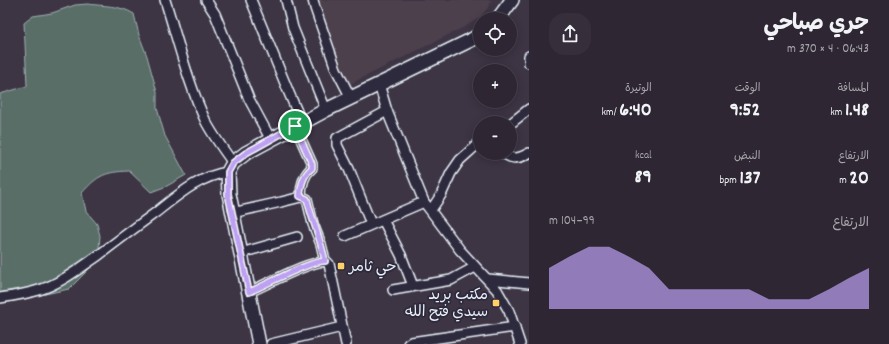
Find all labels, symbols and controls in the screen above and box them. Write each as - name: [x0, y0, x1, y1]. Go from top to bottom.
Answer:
- text: جري صباحي: [764, 9, 869, 40]
- map controls: [473, 12, 517, 160]
- button: locate: [473, 12, 517, 56]
- button: share: [549, 13, 591, 55]
- text: 06:43 · 4 × 370 m: [787, 40, 869, 59]
- button: +: [473, 64, 517, 108]
- text: الوتيرة: [625, 81, 652, 97]
- text: الوقت: [735, 81, 760, 97]
- text: المسافة: [838, 81, 869, 97]
- text: 6:40: [619, 97, 652, 125]
- text: 9:52: [730, 97, 760, 125]
- text: 1.48: [845, 97, 869, 125]
- text: /km: [602, 105, 619, 121]
- text: km: [830, 105, 845, 121]
- pin: [278, 109, 312, 143]
- icon: arrive: [284, 115, 306, 137]
- button: −: [473, 116, 517, 160]
- text: kcal: [635, 148, 652, 164]
- text: النبض: [734, 149, 760, 165]
- text: الارتفاع: [838, 149, 869, 165]
- text: 89: [634, 164, 652, 192]
- text: 137: [739, 165, 760, 193]
- text: 20: [849, 165, 869, 193]
- text: bpm: [719, 173, 739, 189]
- text: m: [839, 173, 849, 189]
- text: 99–104 m: [549, 212, 595, 231]
- text: الارتفاع: [833, 214, 869, 233]
- place label: حي ثامر: [347, 257, 397, 279]
- marker: حي ثامر: [336, 261, 346, 271]
- place label: مكتب بريد سيدي فتح الله: [405, 285, 488, 324]
- marker: مكتب بريد سيدي فتح الله: [491, 298, 501, 308]

